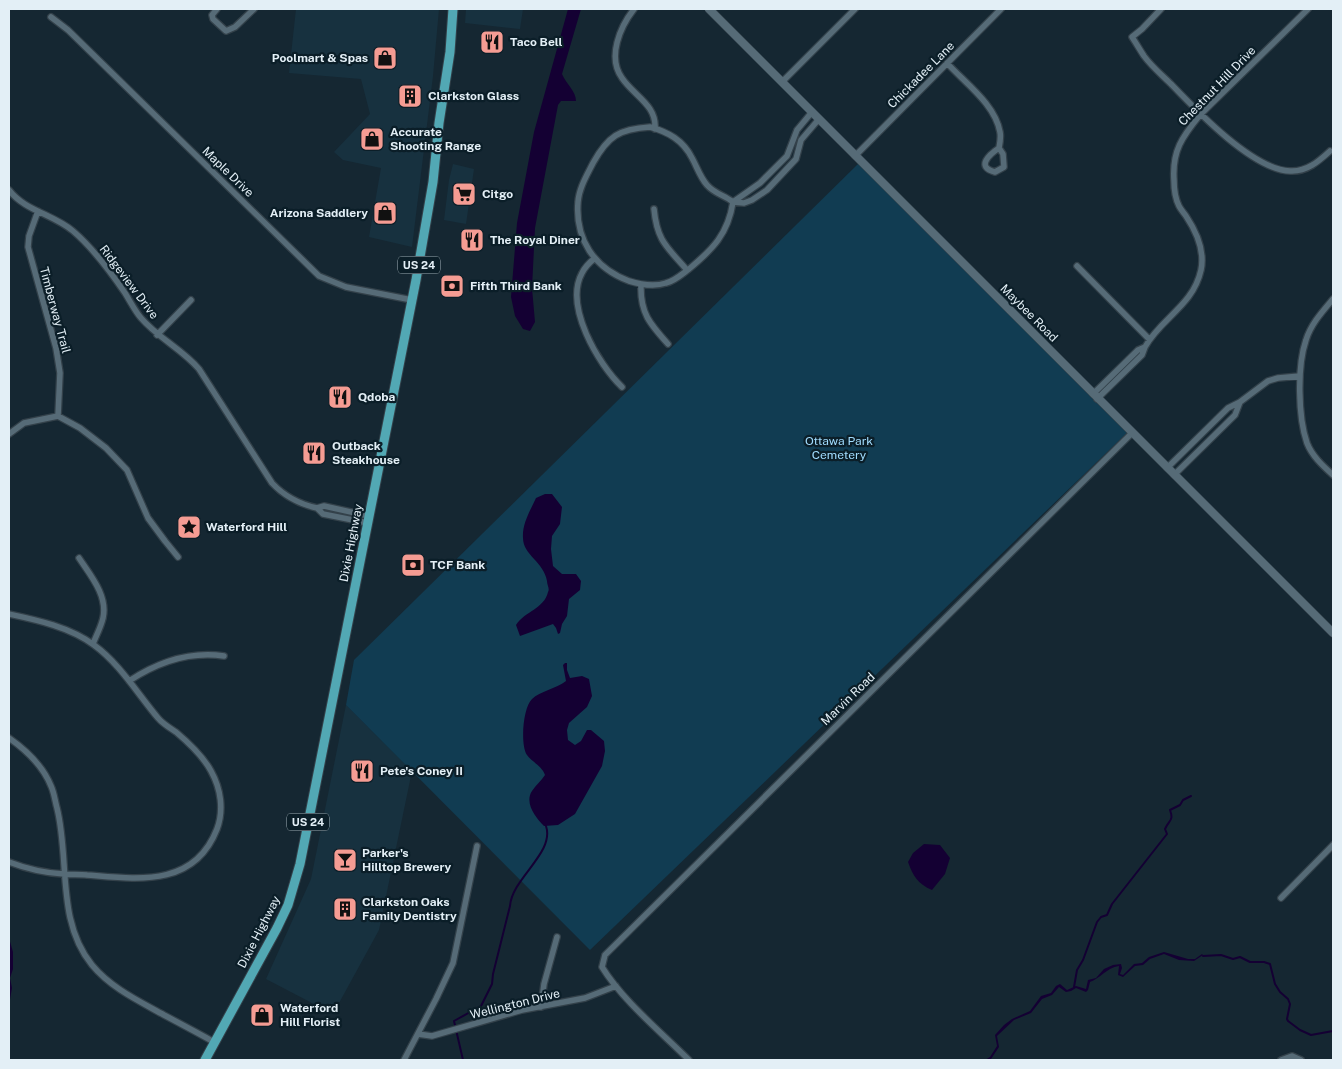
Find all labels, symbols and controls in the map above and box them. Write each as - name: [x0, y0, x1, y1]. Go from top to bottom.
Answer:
- restaurant icon: Taco Bell: [479, 29, 505, 55]
- place label: Taco Bell: [510, 35, 563, 49]
- street label: Chickadee Lane: [885, 39, 957, 111]
- street label: Chestnut Hill Drive: [1176, 43, 1259, 129]
- shop icon: Poolmart & Spas: [372, 45, 398, 71]
- place label: Poolmart & Spas: [272, 51, 368, 65]
- building icon: Clarkston Glass: [397, 83, 423, 109]
- place label: Clarkston Glass: [428, 89, 519, 103]
- place label: Accurate Shooting Range: [390, 125, 481, 153]
- shop icon: Accurate Shooting Range: [359, 126, 385, 152]
- street label: Maple Drive: [199, 144, 257, 200]
- supermarket icon: Citgo: [451, 181, 477, 207]
- place label: Citgo: [482, 187, 513, 201]
- shop icon: Arizona Saddlery: [372, 200, 398, 226]
- place label: Arizona Saddlery: [270, 206, 368, 220]
- restaurant icon: The Royal Diner: [459, 227, 485, 253]
- place label: The Royal Diner: [490, 233, 580, 247]
- street label: Ridgeview Drive: [97, 242, 161, 322]
- road number: US 24: [398, 256, 440, 274]
- street label: Timberway Trail: [37, 265, 73, 355]
- bank icon: Fifth Third Bank: [439, 273, 465, 299]
- place label: Fifth Third Bank: [470, 279, 562, 293]
- street label: Maybee Road: [997, 281, 1061, 345]
- restaurant icon: Qdoba: [327, 384, 353, 410]
- place label: Qdoba: [358, 390, 396, 404]
- park label: Ottawa Park Cemetery: [805, 434, 873, 462]
- place label: Outback Steakhouse: [332, 439, 400, 467]
- restaurant icon: Outback Steakhouse: [301, 440, 327, 466]
- street label: Dixie Highway: [337, 502, 366, 583]
- place icon: Waterford Hill: [176, 514, 202, 540]
- place label: Waterford Hill: [206, 520, 287, 534]
- bank icon: TCF Bank: [400, 552, 426, 578]
- place label: TCF Bank: [430, 558, 485, 572]
- street label: Marvin Road: [818, 670, 878, 728]
- restaurant icon: Pete's Coney II: [349, 758, 375, 784]
- place label: Pete's Coney II: [380, 764, 463, 778]
- road number: US 24: [287, 814, 329, 830]
- place label: Parker's Hilltop Brewery: [362, 846, 452, 874]
- bar icon: Parker's Hilltop Brewery: [332, 847, 358, 873]
- street label: Dixie Highway: [235, 893, 283, 970]
- place label: Clarkston Oaks Family Dentistry: [362, 895, 457, 923]
- building icon: Clarkston Oaks Family Dentistry: [332, 896, 358, 922]
- street label: Wellington Drive: [469, 986, 562, 1022]
- place label: Waterford Hill Florist: [280, 1001, 340, 1029]
- shop icon: Waterford Hill Florist: [249, 1002, 275, 1028]

